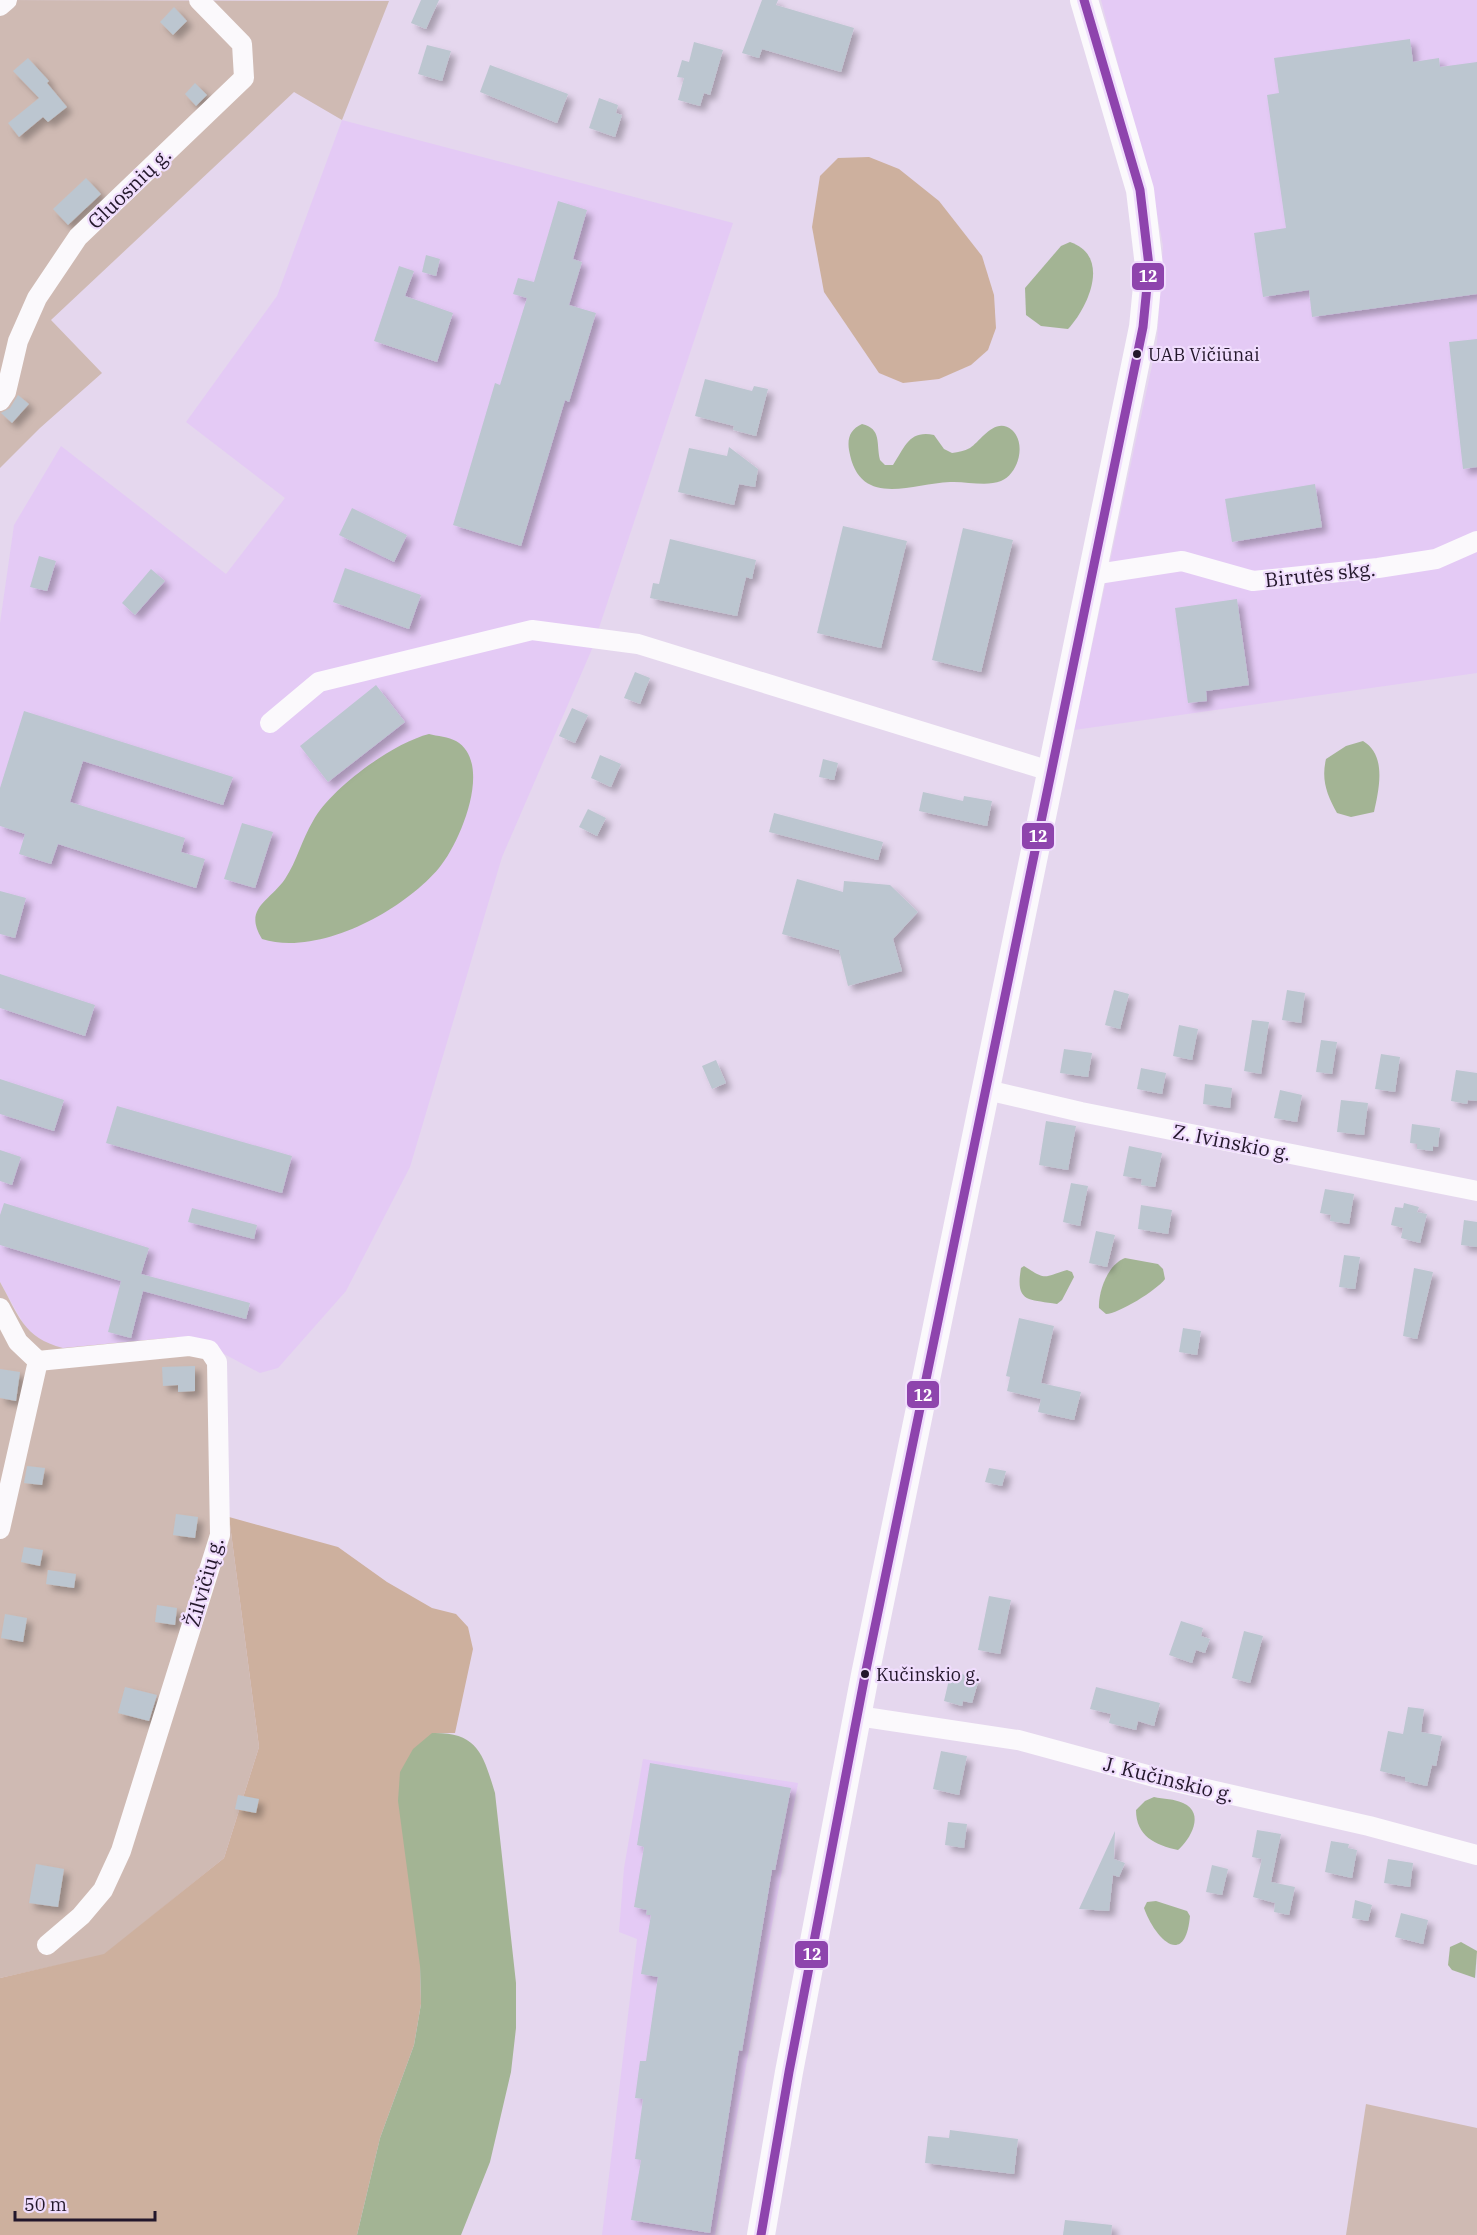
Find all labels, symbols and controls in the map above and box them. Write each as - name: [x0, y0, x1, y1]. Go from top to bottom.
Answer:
- street label: Gluosnių g.: [81, 141, 177, 235]
- line badge: 12: [1131, 262, 1165, 291]
- text: 12: [1138, 266, 1158, 286]
- place label: UAB Vičiūnai: [1148, 343, 1260, 366]
- marker: UAB Vičiūnai: [1131, 348, 1143, 360]
- street label: Birutės skg.: [1263, 555, 1377, 593]
- line badge: 12: [1021, 822, 1055, 850]
- text: 12: [1028, 826, 1048, 846]
- street label: Z. Ivinskio g.: [1171, 1117, 1293, 1167]
- line badge: 12: [906, 1380, 940, 1409]
- text: 12: [913, 1385, 933, 1405]
- street label: Žilvičių g.: [178, 1534, 230, 1630]
- place label: Kučinskio g.: [876, 1663, 980, 1686]
- marker: Kučinskio g.: [859, 1668, 871, 1680]
- street label: J. Kučinskio g.: [1101, 1750, 1237, 1808]
- line badge: 12: [794, 1940, 829, 1969]
- text: 12: [802, 1944, 822, 1964]
- scale bar: [15, 2184, 154, 2222]
- text: 50 m: [24, 2193, 67, 2216]

